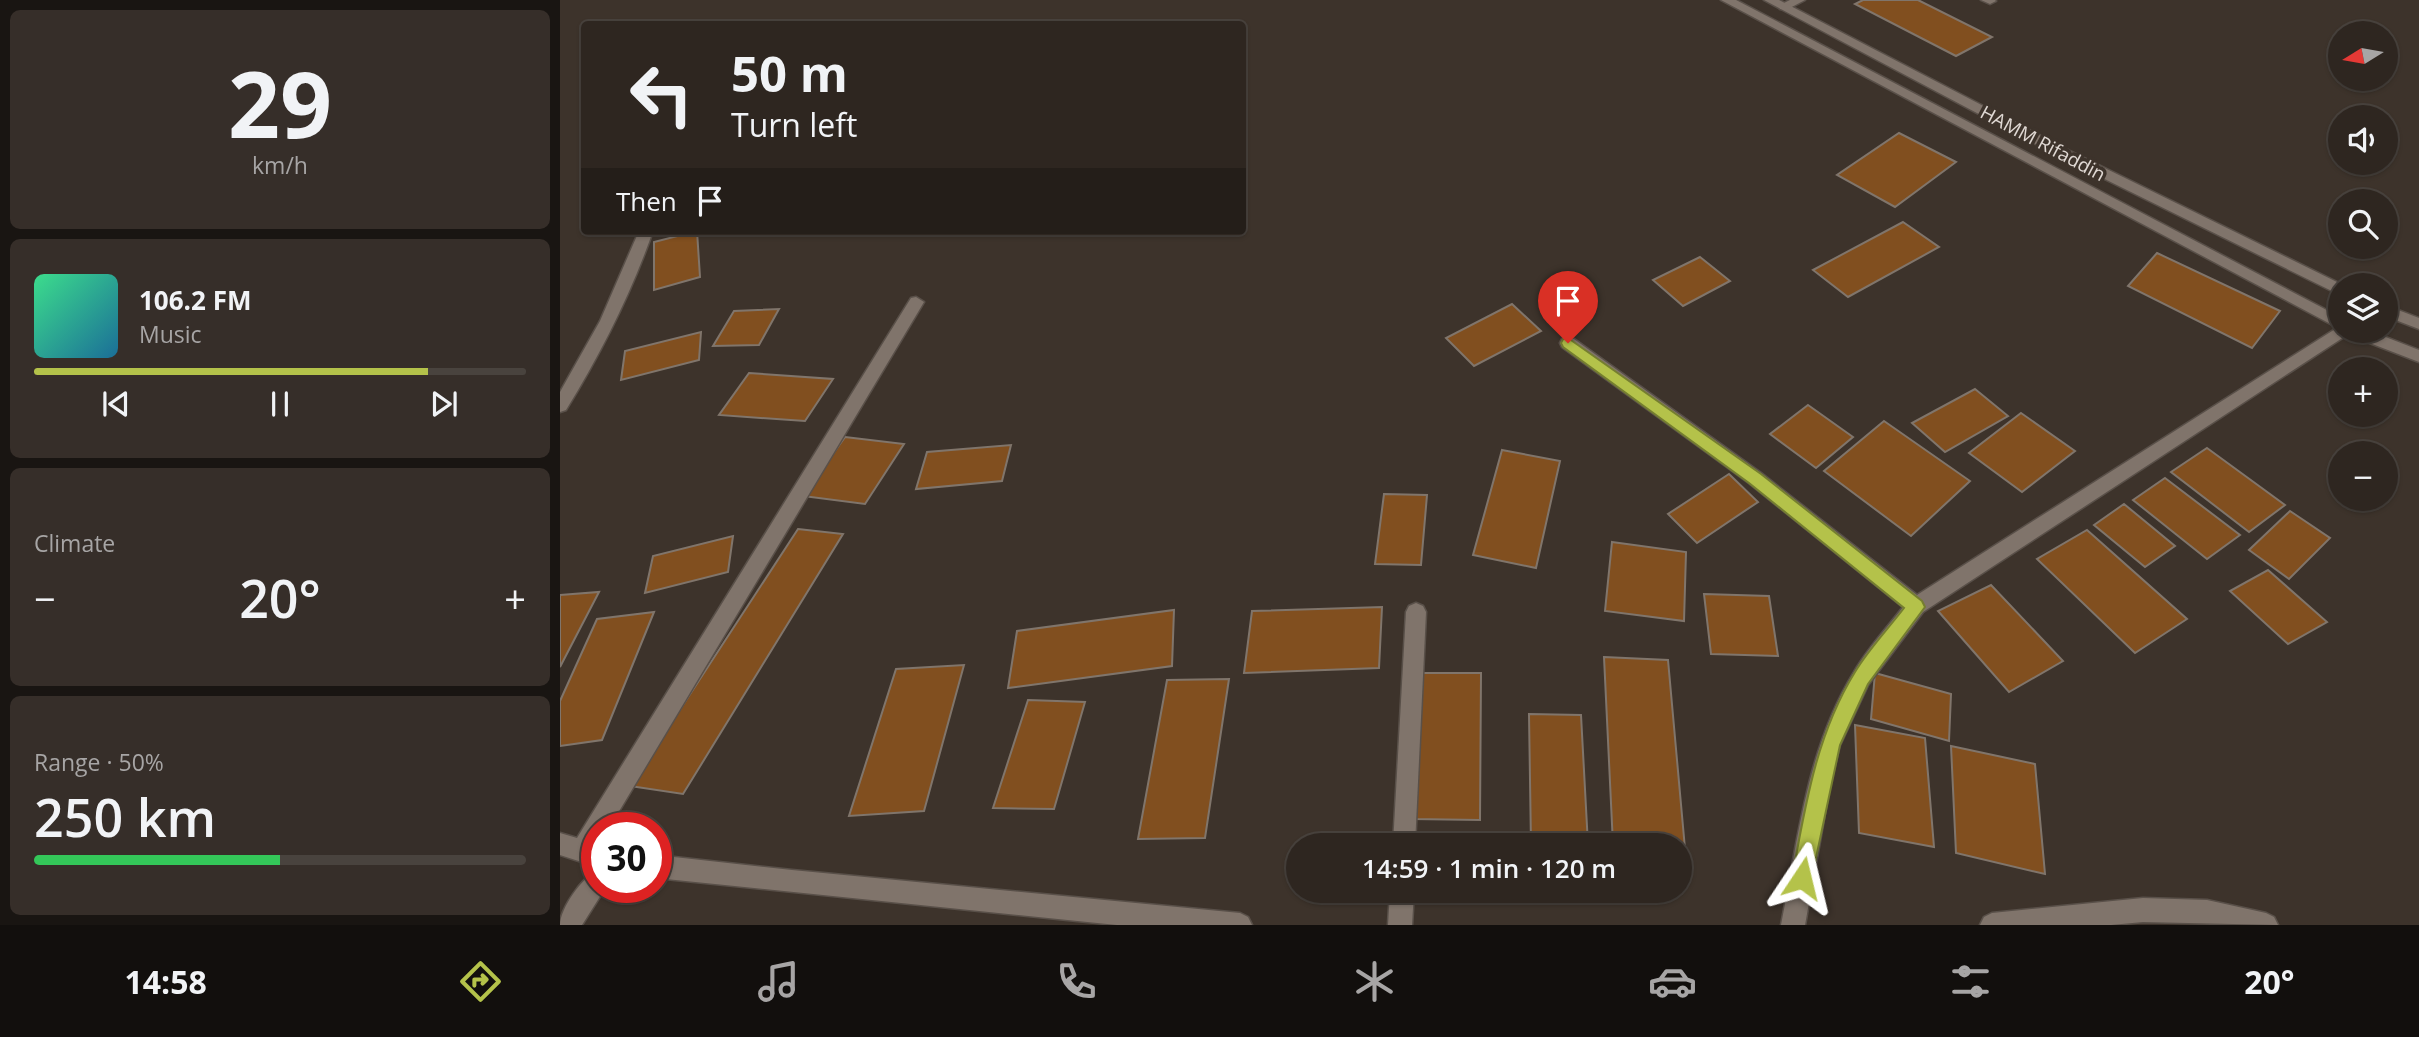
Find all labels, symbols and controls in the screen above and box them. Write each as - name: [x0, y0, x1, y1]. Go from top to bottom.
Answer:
- north arrow: [2328, 21, 2398, 91]
- map controls: [2328, 21, 2398, 511]
- text: 50 m: [731, 40, 848, 106]
- text: 29: [228, 41, 332, 165]
- icon: left: [616, 49, 707, 140]
- street label: HAMM Rifaddin: [1976, 99, 2110, 187]
- text: Turn left: [731, 103, 857, 146]
- button: sound: [2328, 105, 2398, 175]
- text: km/h: [252, 149, 308, 181]
- icon: arrive: [691, 182, 729, 220]
- text: Then: [616, 183, 677, 219]
- button: search: [2328, 189, 2398, 259]
- pin: [1538, 271, 1598, 343]
- button: layers: [2328, 273, 2398, 343]
- text: 106.2 FM: [139, 282, 251, 318]
- icon: arrive: [1549, 282, 1587, 320]
- text: Music: [139, 318, 202, 350]
- button: +: [2328, 357, 2398, 427]
- icon: previous: [97, 385, 135, 423]
- icon: pause: [261, 385, 299, 423]
- icon: next: [425, 385, 463, 423]
- button: −: [2328, 441, 2398, 511]
- text: Climate: [34, 527, 115, 559]
- text: 20°: [239, 562, 321, 633]
- text: −: [34, 572, 56, 624]
- text: +: [504, 572, 526, 624]
- text: Range · 50%: [34, 746, 164, 778]
- text: 250 km: [34, 781, 216, 852]
- speed limit sign: 30: [581, 812, 672, 903]
- position arrow: [1765, 841, 1839, 915]
- text: 14:59 · 1 min · 120 m: [1362, 850, 1616, 886]
- icon: directions: [456, 957, 505, 1006]
- icon: music: [754, 957, 803, 1006]
- icon: phone: [1052, 957, 1101, 1006]
- icon: climate: [1350, 957, 1399, 1006]
- icon: car: [1648, 957, 1697, 1006]
- icon: filters: [1946, 957, 1995, 1006]
- text: 14:58: [125, 960, 207, 1003]
- text: 20°: [2244, 960, 2294, 1003]

